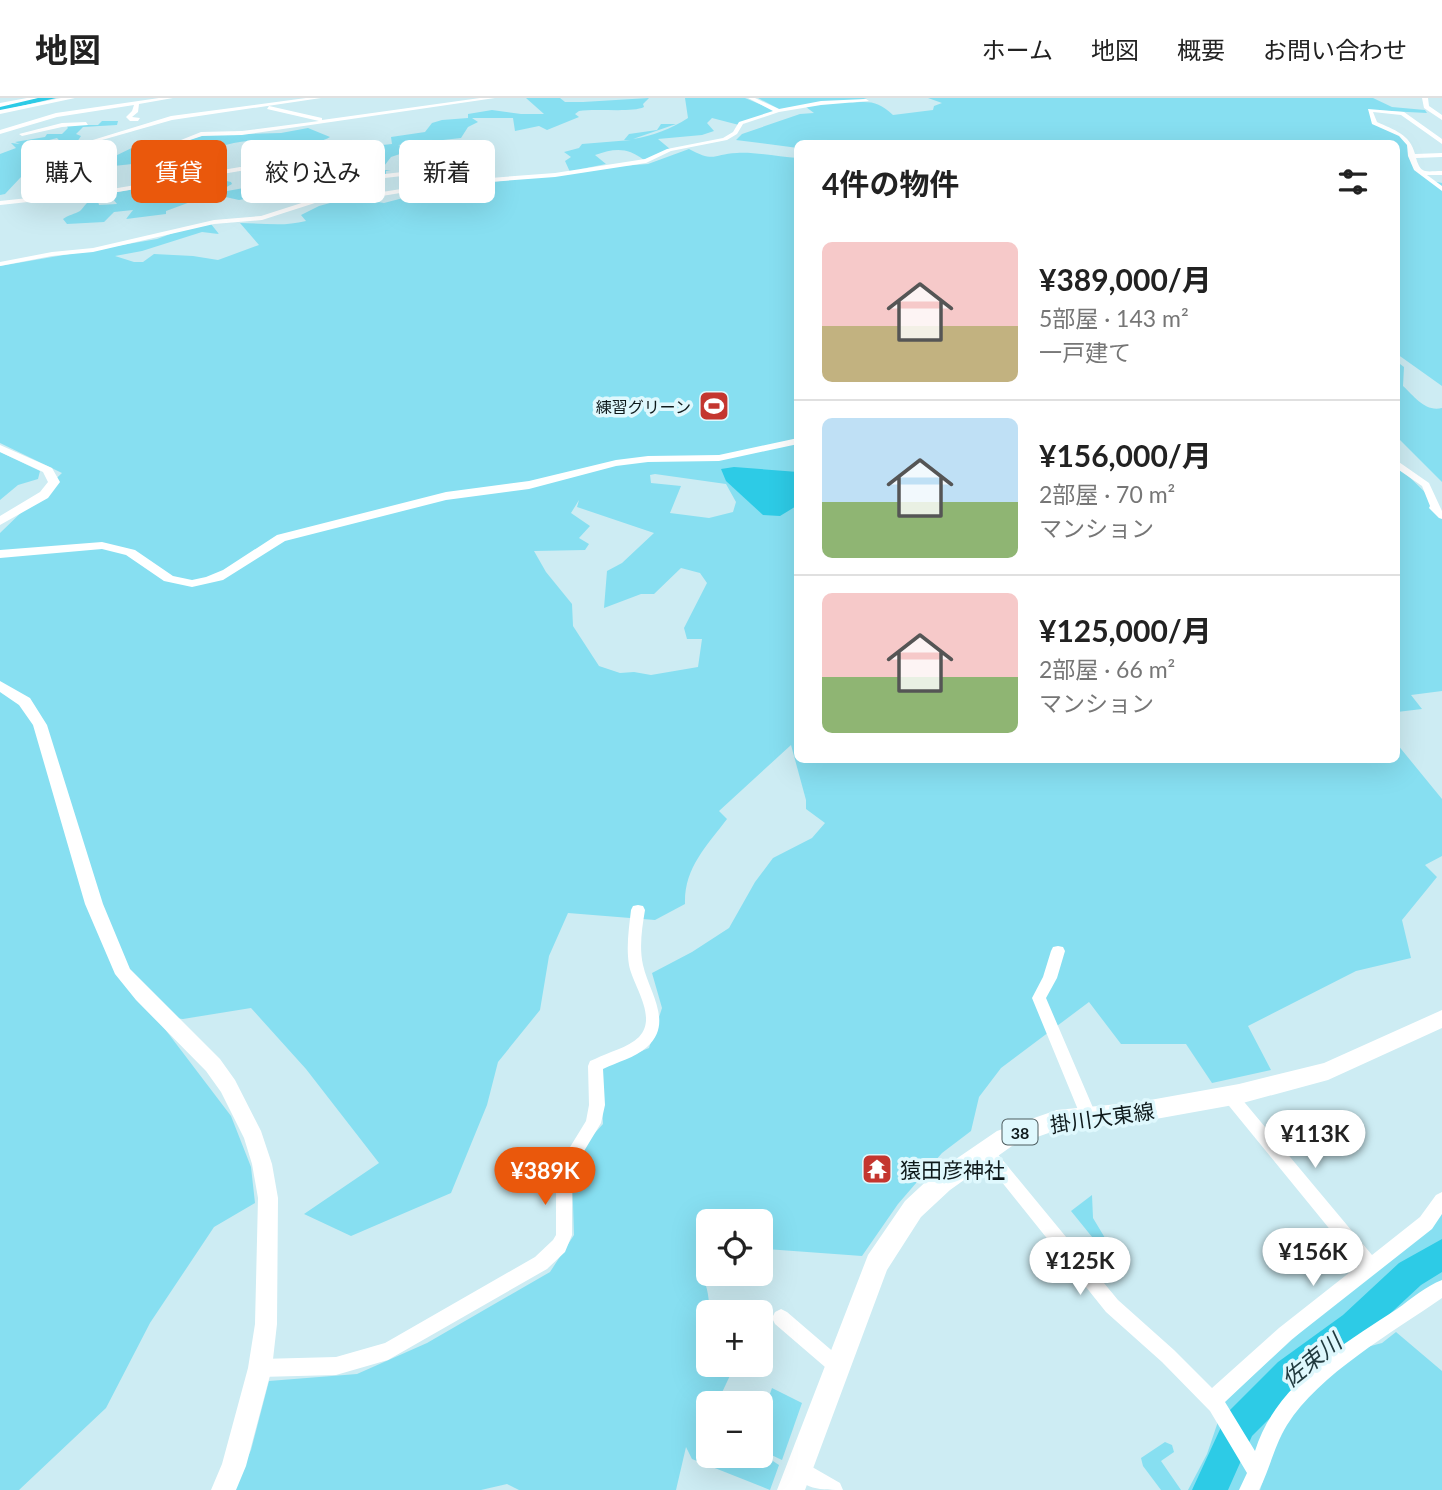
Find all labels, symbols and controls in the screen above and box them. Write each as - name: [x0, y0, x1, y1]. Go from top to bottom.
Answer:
- text: 地図: [35, 29, 101, 69]
- text: ホーム: [982, 35, 1053, 64]
- text: 地図: [1091, 35, 1139, 64]
- text: 概要: [1177, 35, 1225, 64]
- text: お問い合わせ: [1263, 35, 1407, 64]
- chip: 購入: [21, 140, 117, 203]
- chip: 賃貸: [131, 140, 227, 203]
- chip: 絞り込み: [241, 140, 385, 203]
- chip: 新着: [399, 140, 495, 203]
- icon: filters: [1334, 163, 1372, 201]
- text: 4件の物件: [822, 165, 959, 201]
- text: ¥389,000/月: [1039, 261, 1212, 297]
- icon: home: [878, 270, 962, 354]
- text: 5部屋 · 143 m²: [1039, 304, 1189, 332]
- text: 一戸建て: [1039, 338, 1131, 366]
- sports icon: 練習グリーン: [697, 389, 731, 423]
- place label: 練習グリーン: [596, 397, 691, 416]
- text: ¥156,000/月: [1039, 437, 1212, 473]
- icon: home: [878, 446, 962, 530]
- text: 2部屋 · 70 m²: [1039, 480, 1175, 508]
- text: マンション: [1039, 514, 1154, 542]
- text: ¥125,000/月: [1039, 612, 1212, 648]
- icon: home: [878, 621, 962, 705]
- text: 2部屋 · 66 m²: [1039, 655, 1175, 683]
- text: マンション: [1039, 689, 1154, 717]
- street label: 掛川大東線: [1048, 1097, 1156, 1137]
- pin: ¥113K: [1266, 1110, 1364, 1170]
- text: ¥113K: [1280, 1119, 1350, 1147]
- road number: 38: [1002, 1120, 1038, 1144]
- pin: ¥389K: [496, 1148, 594, 1207]
- temple icon: 猿田彦神社: [860, 1152, 894, 1186]
- text: ¥389K: [510, 1156, 580, 1184]
- place label: 猿田彦神社: [900, 1157, 1005, 1182]
- map controls: [696, 1209, 773, 1468]
- button: locate: [696, 1209, 773, 1286]
- pin: ¥156K: [1264, 1228, 1362, 1288]
- text: ¥156K: [1278, 1237, 1348, 1265]
- pin: ¥125K: [1031, 1238, 1129, 1297]
- text: ¥125K: [1045, 1246, 1115, 1274]
- button: +: [696, 1300, 773, 1377]
- water label: 佐束川: [1275, 1326, 1349, 1393]
- button: −: [696, 1391, 773, 1468]

